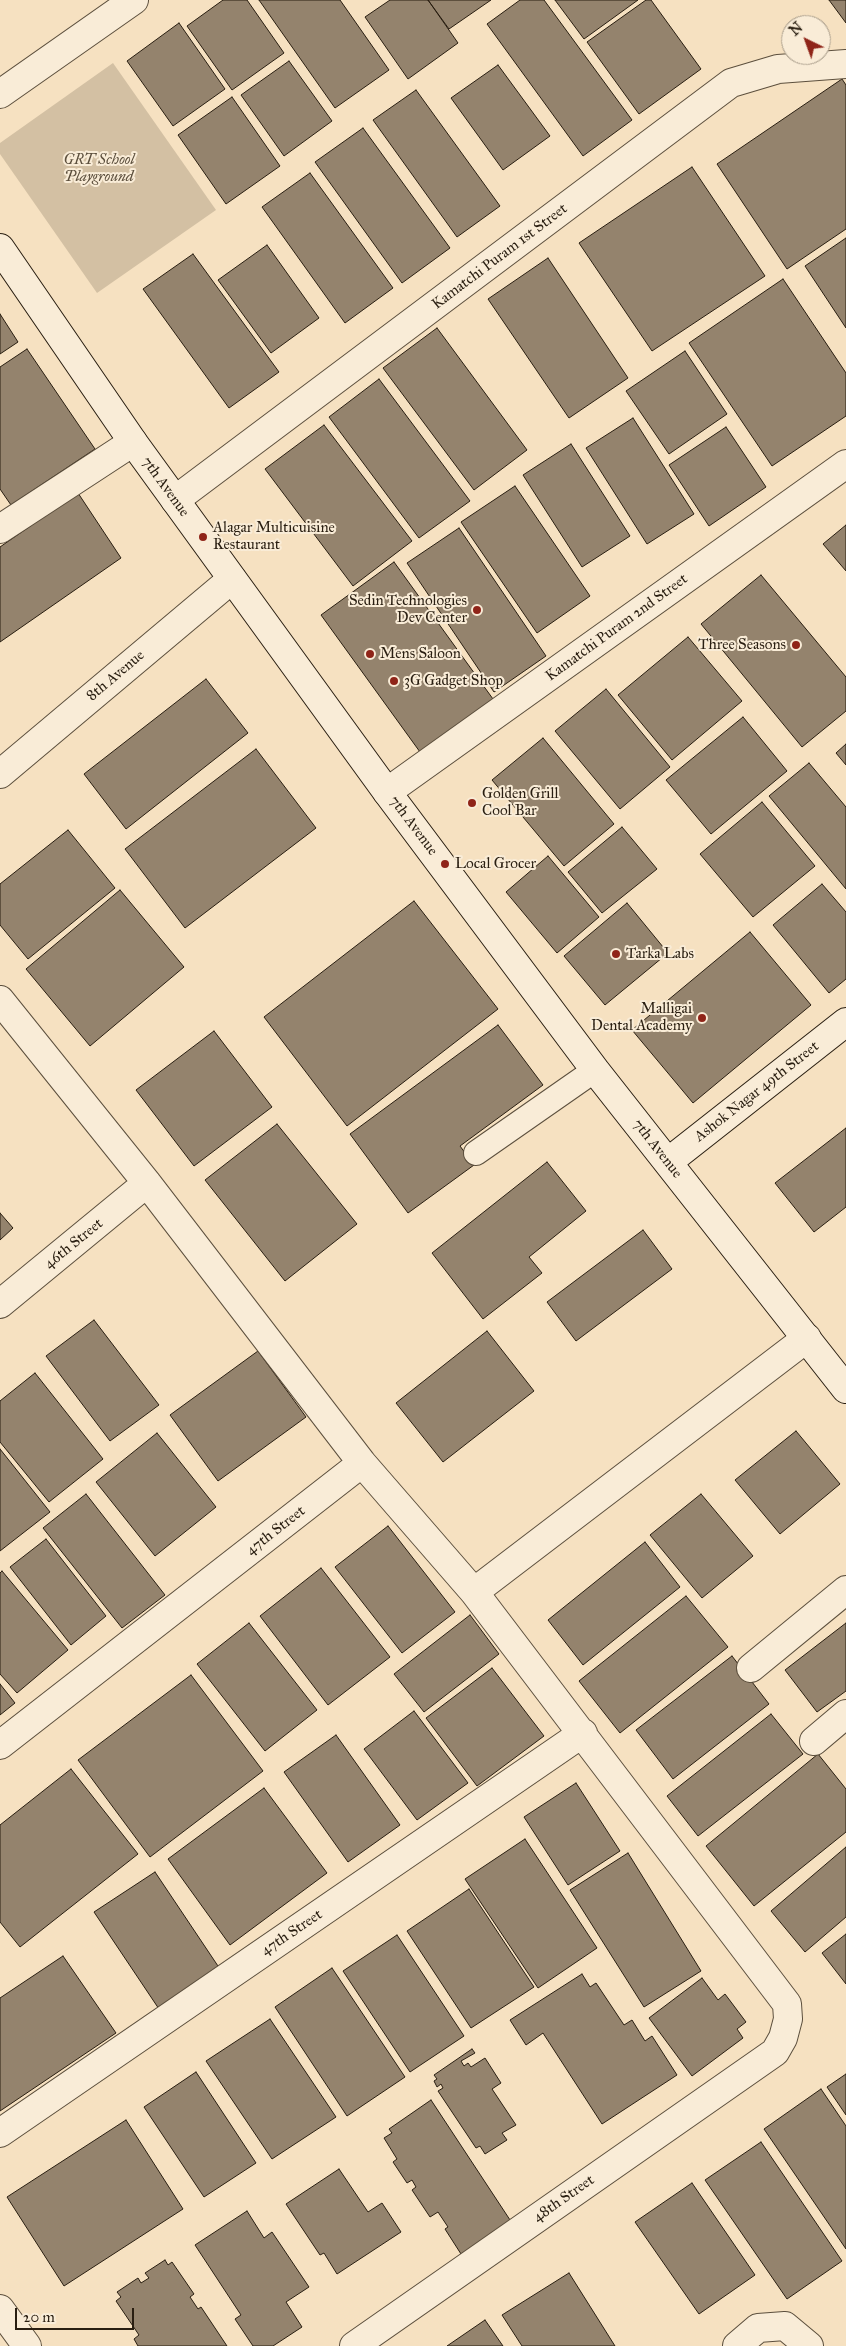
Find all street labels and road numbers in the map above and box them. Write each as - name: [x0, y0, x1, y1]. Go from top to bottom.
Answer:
- street label: Kamatchi Puram 1st Street: [429, 200, 571, 314]
- street label: 7th Avenue: [137, 453, 193, 521]
- street label: Kamatchi Puram 2nd Street: [542, 570, 692, 686]
- street label: 8th Avenue: [83, 647, 149, 705]
- street label: 7th Avenue: [385, 793, 441, 859]
- street label: Ashok Nagar 49th Street: [691, 1038, 823, 1146]
- street label: 7th Avenue: [628, 1116, 686, 1182]
- street label: 46th Street: [41, 1215, 107, 1273]
- street label: 47th Street: [243, 1502, 309, 1560]
- street label: 47th Street: [258, 1906, 326, 1960]
- street label: 48th Street: [530, 2171, 598, 2227]

